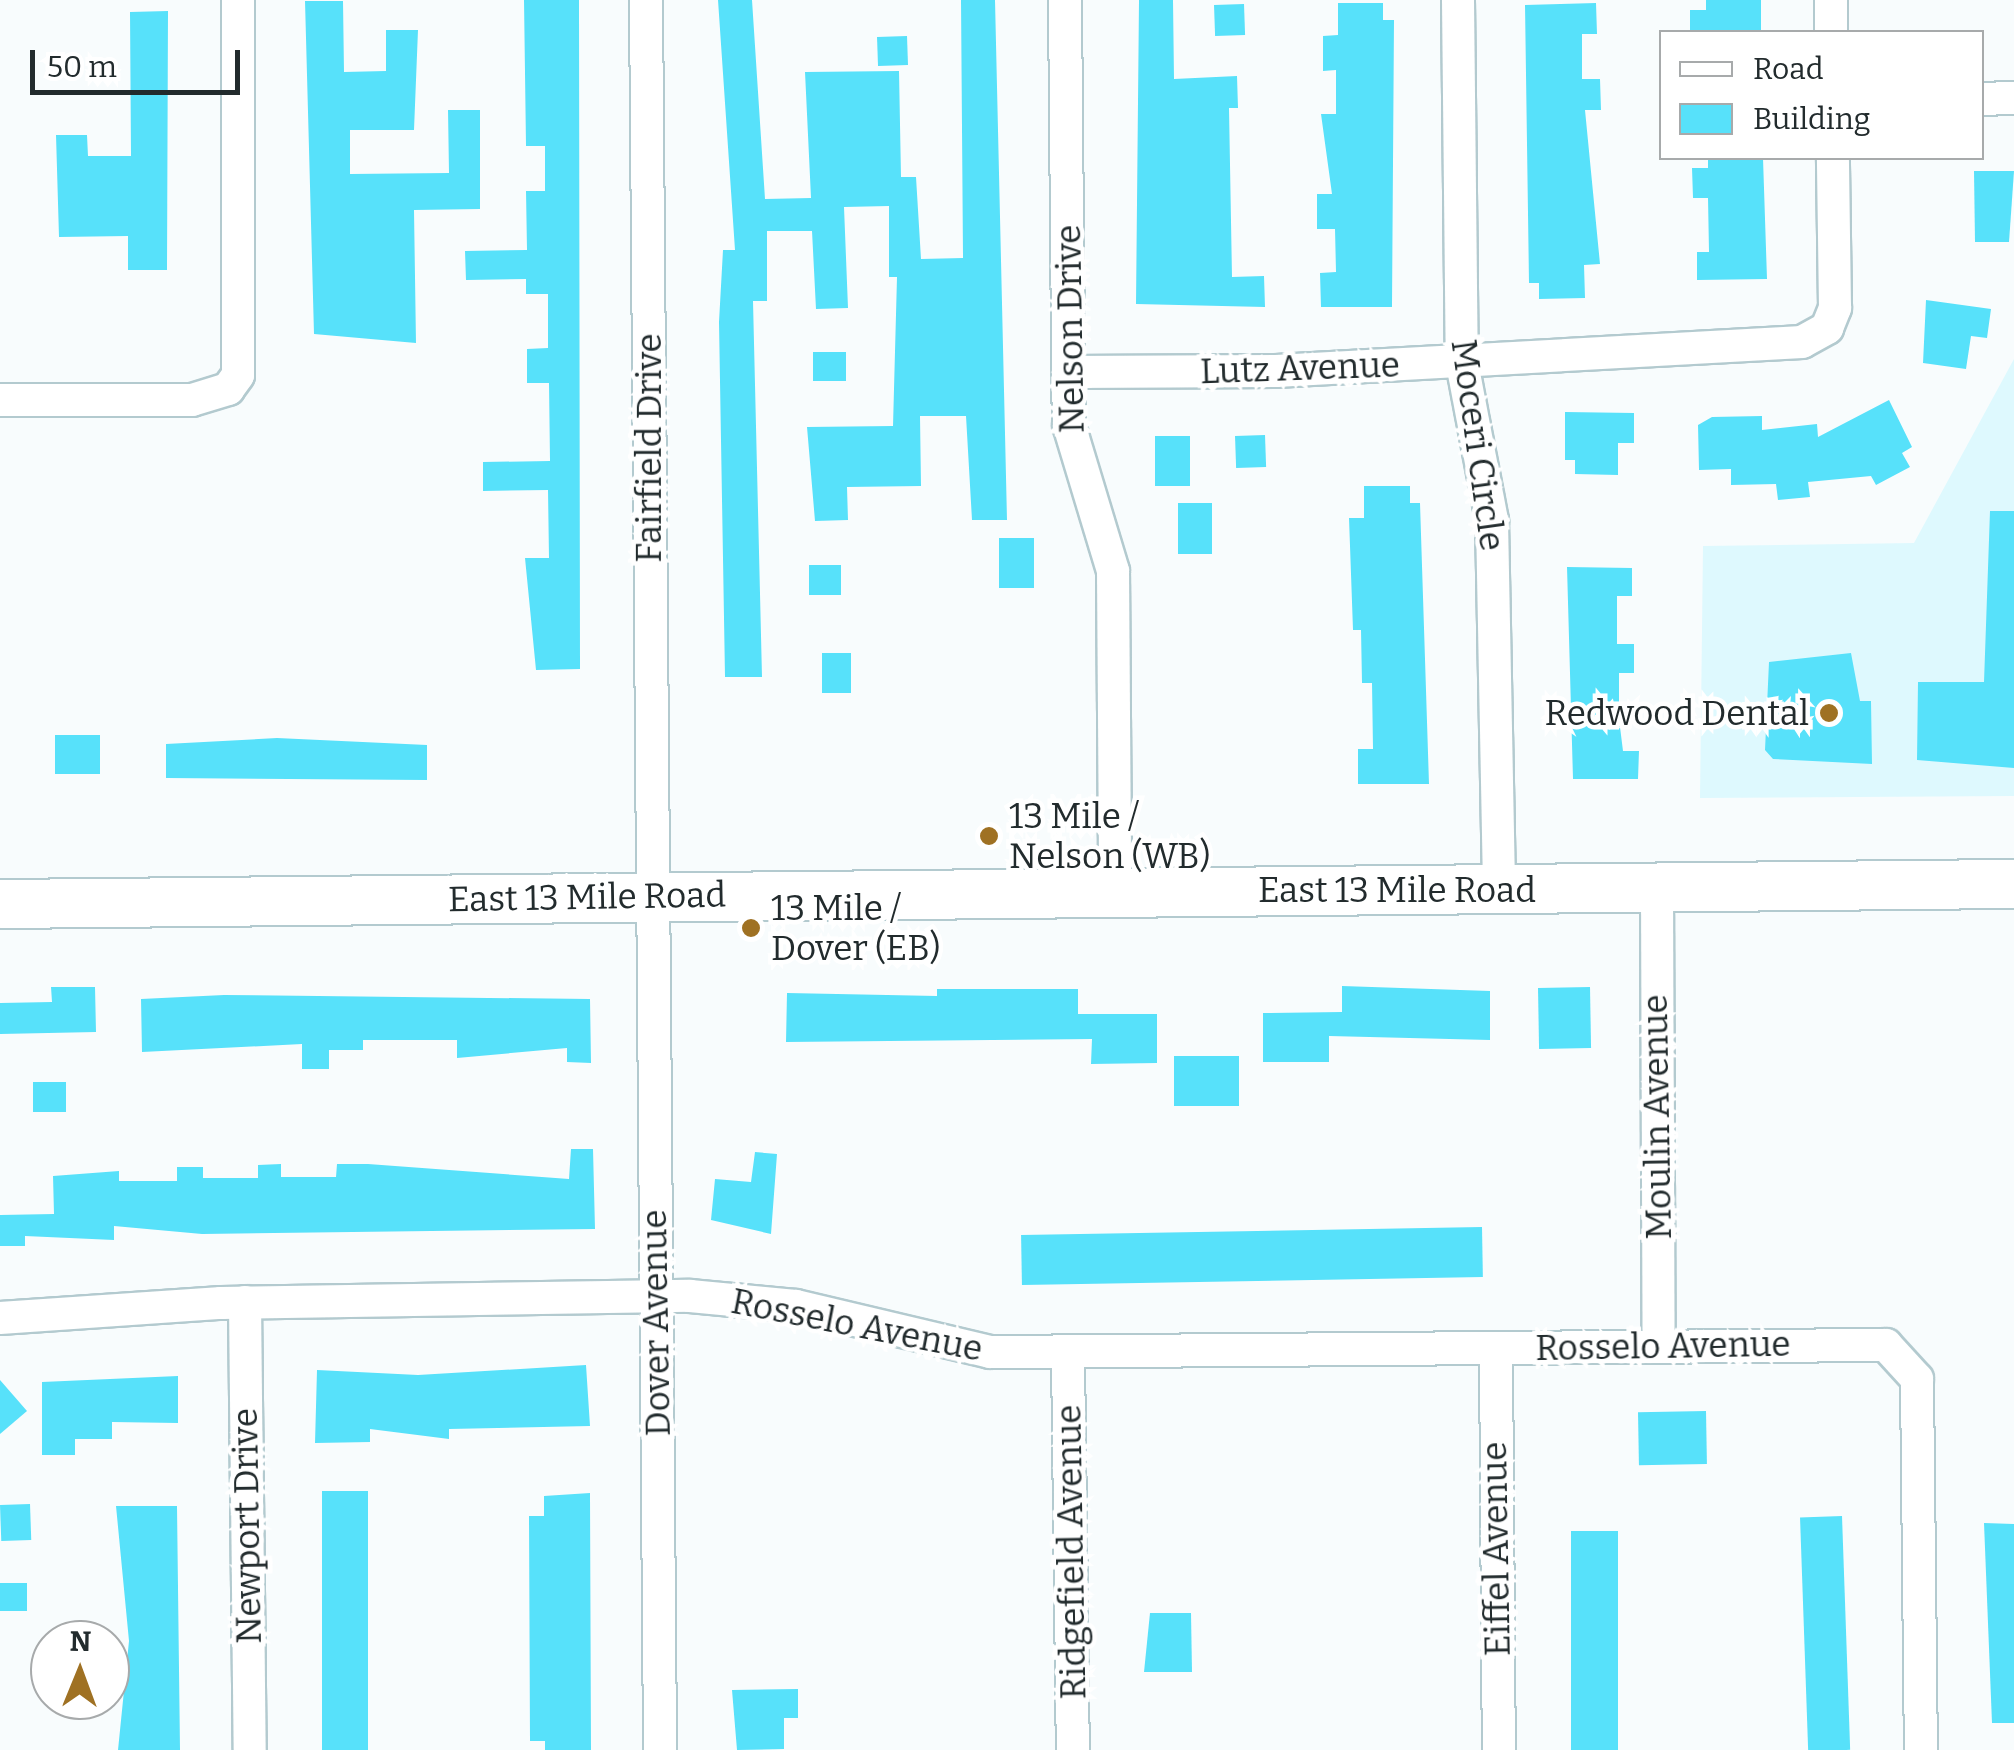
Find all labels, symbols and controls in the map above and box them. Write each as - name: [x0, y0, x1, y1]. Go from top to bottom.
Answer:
- scale bar: [35, 30, 245, 92]
- legend: [1659, 30, 1984, 160]
- text: 50 m: [47, 49, 117, 85]
- text: Road: [1753, 51, 1824, 87]
- text: Building: [1753, 101, 1871, 137]
- street label: Nelson Drive: [1047, 224, 1093, 434]
- street label: Fairfield Drive: [628, 333, 670, 563]
- street label: Moceri Circle: [1442, 337, 1514, 553]
- street label: Lutz Avenue: [1199, 344, 1401, 392]
- place label: Redwood Dental: [1544, 692, 1809, 734]
- marker: Redwood Dental: [1818, 702, 1840, 724]
- place label: 13 Mile / Nelson (WB): [1009, 795, 1210, 877]
- marker: 13 Mile / Nelson (WB): [978, 825, 1000, 847]
- street label: East 13 Mile Road: [1258, 869, 1536, 911]
- street label: East 13 Mile Road: [448, 874, 726, 920]
- place label: 13 Mile / Dover (EB): [771, 887, 941, 969]
- marker: 13 Mile / Dover (EB): [740, 917, 762, 939]
- street label: Moulin Avenue: [1634, 994, 1680, 1240]
- street label: Dover Avenue: [633, 1209, 679, 1437]
- street label: Rosselo Avenue: [728, 1280, 986, 1370]
- street label: Rosselo Avenue: [1535, 1323, 1791, 1369]
- street label: Ridgefield Avenue: [1047, 1404, 1095, 1700]
- street label: Newport Drive: [224, 1408, 270, 1644]
- street label: Eiffel Avenue: [1473, 1441, 1519, 1657]
- north arrow: [30, 1620, 130, 1720]
- text: N: [69, 1625, 92, 1658]

